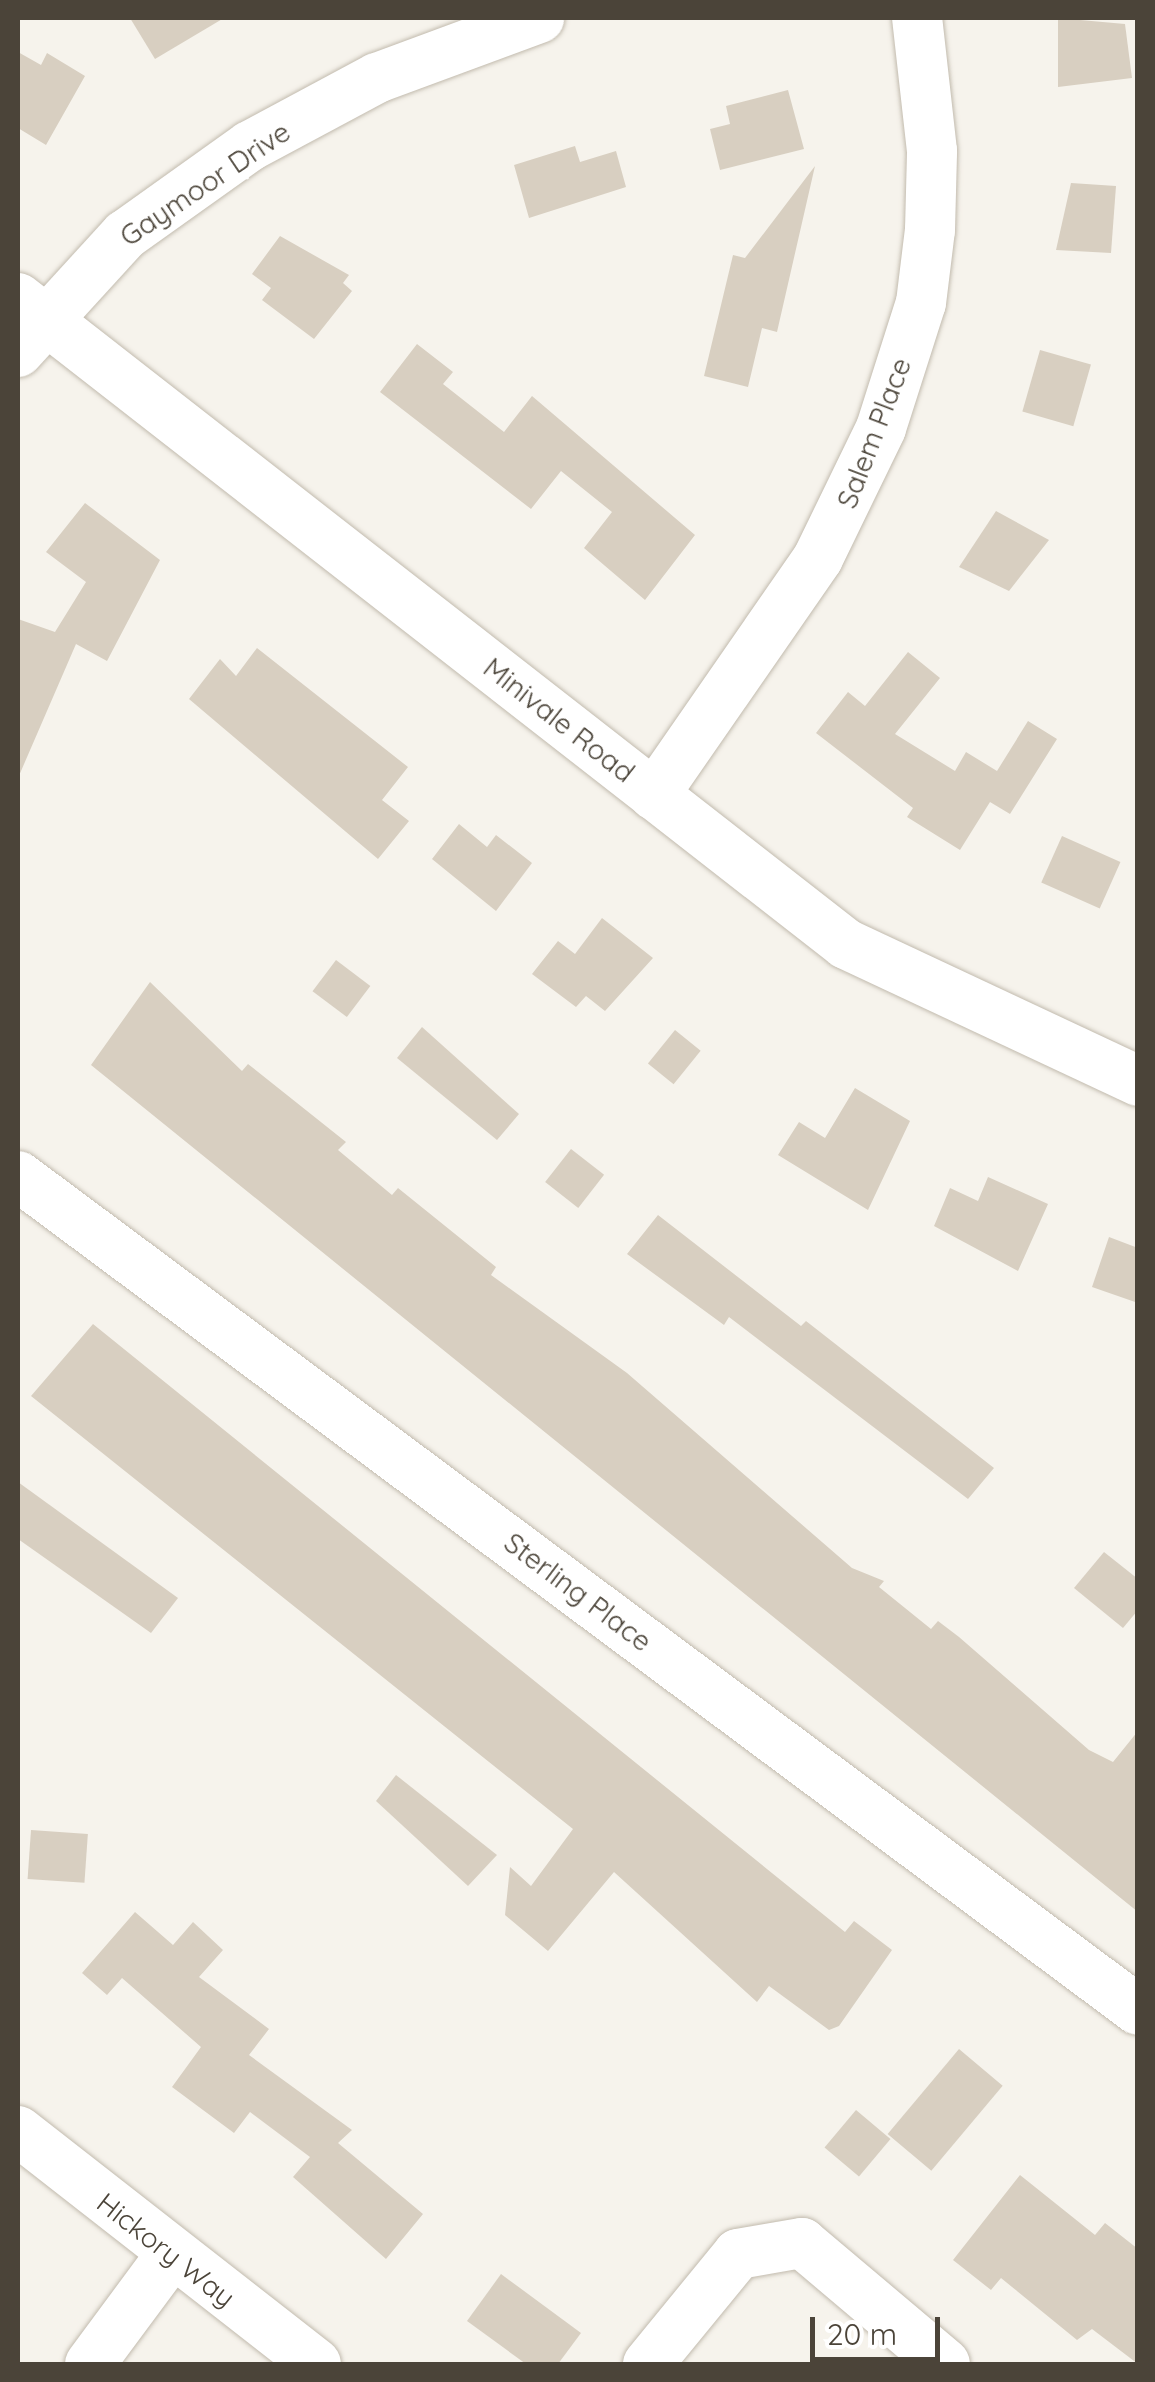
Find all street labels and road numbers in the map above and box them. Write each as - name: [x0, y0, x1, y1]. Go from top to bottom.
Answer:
- street label: Gaymoor Drive: [114, 115, 296, 253]
- street label: Salem Place: [830, 353, 918, 513]
- street label: Minivale Road: [477, 651, 641, 789]
- street label: Sterling Place: [498, 1526, 658, 1658]
- street label: Hickory Way: [90, 2186, 242, 2314]

